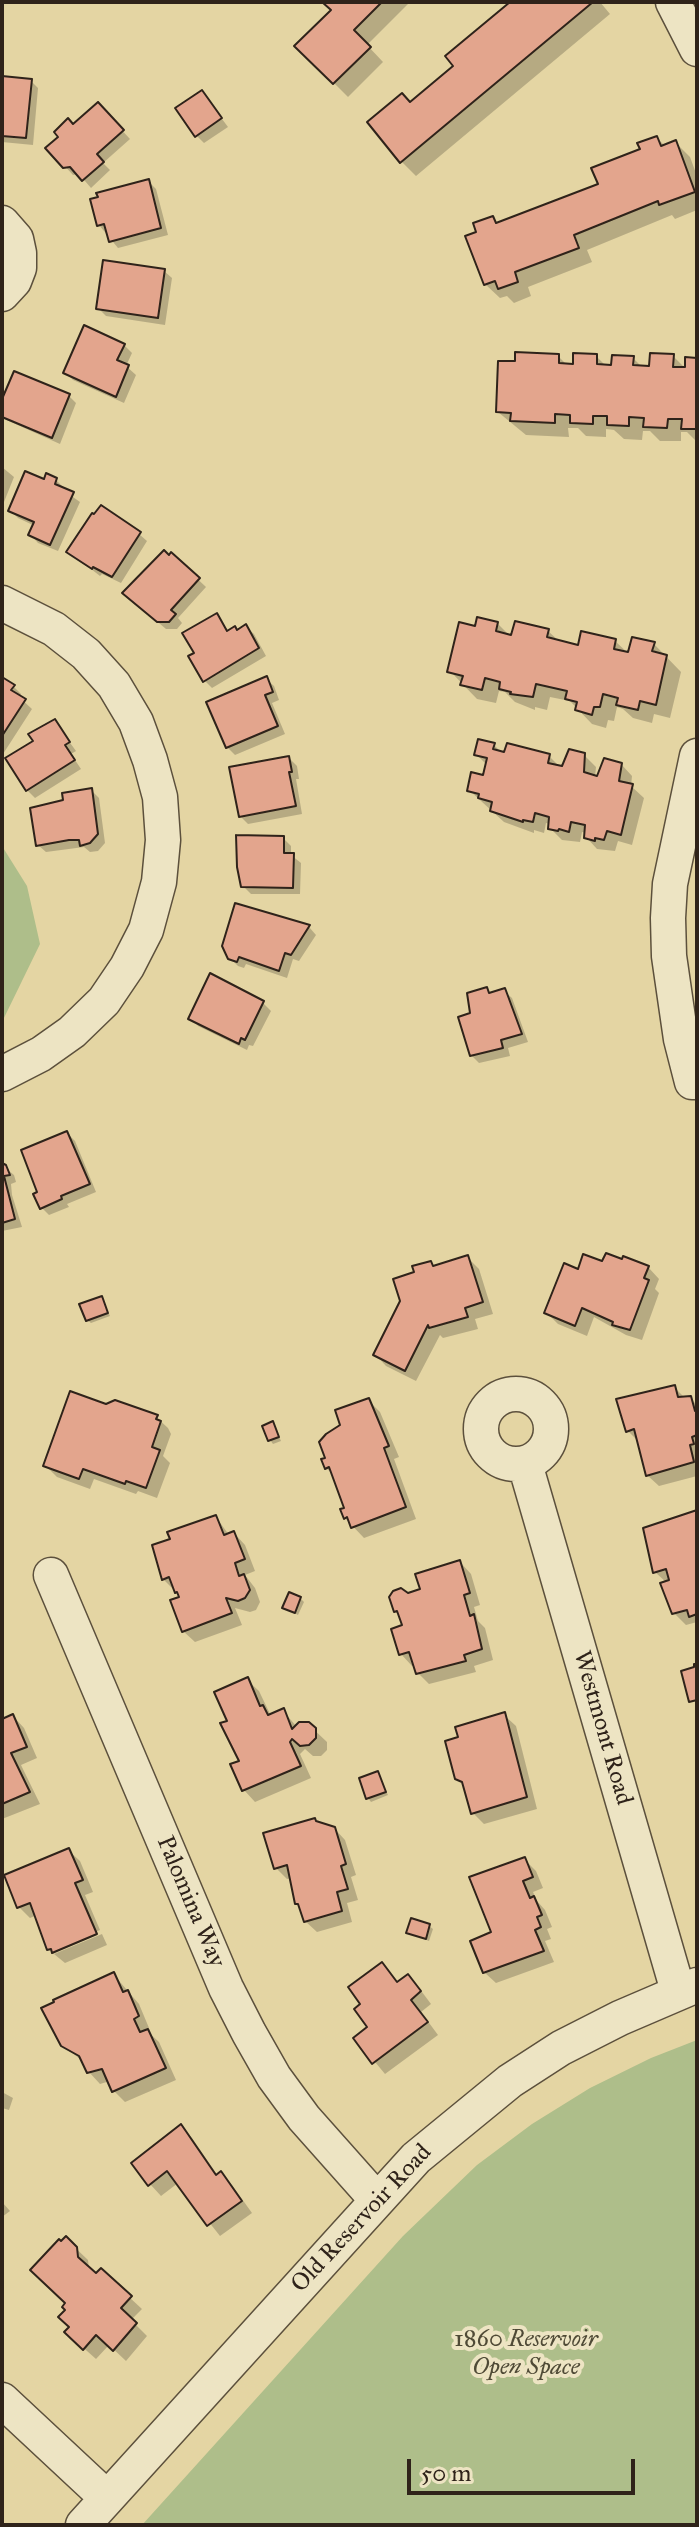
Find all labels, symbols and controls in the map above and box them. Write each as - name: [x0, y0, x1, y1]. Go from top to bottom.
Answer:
- street label: Westmont Road: [566, 1648, 638, 1808]
- street label: Palomina Way: [149, 1832, 231, 1972]
- street label: Old Reservoir Road: [286, 2139, 438, 2299]
- park label: 1860 Reservoir Open Space: [454, 2326, 598, 2382]
- scale bar: [411, 2443, 639, 2493]
- text: 50 m: [421, 2458, 471, 2488]

